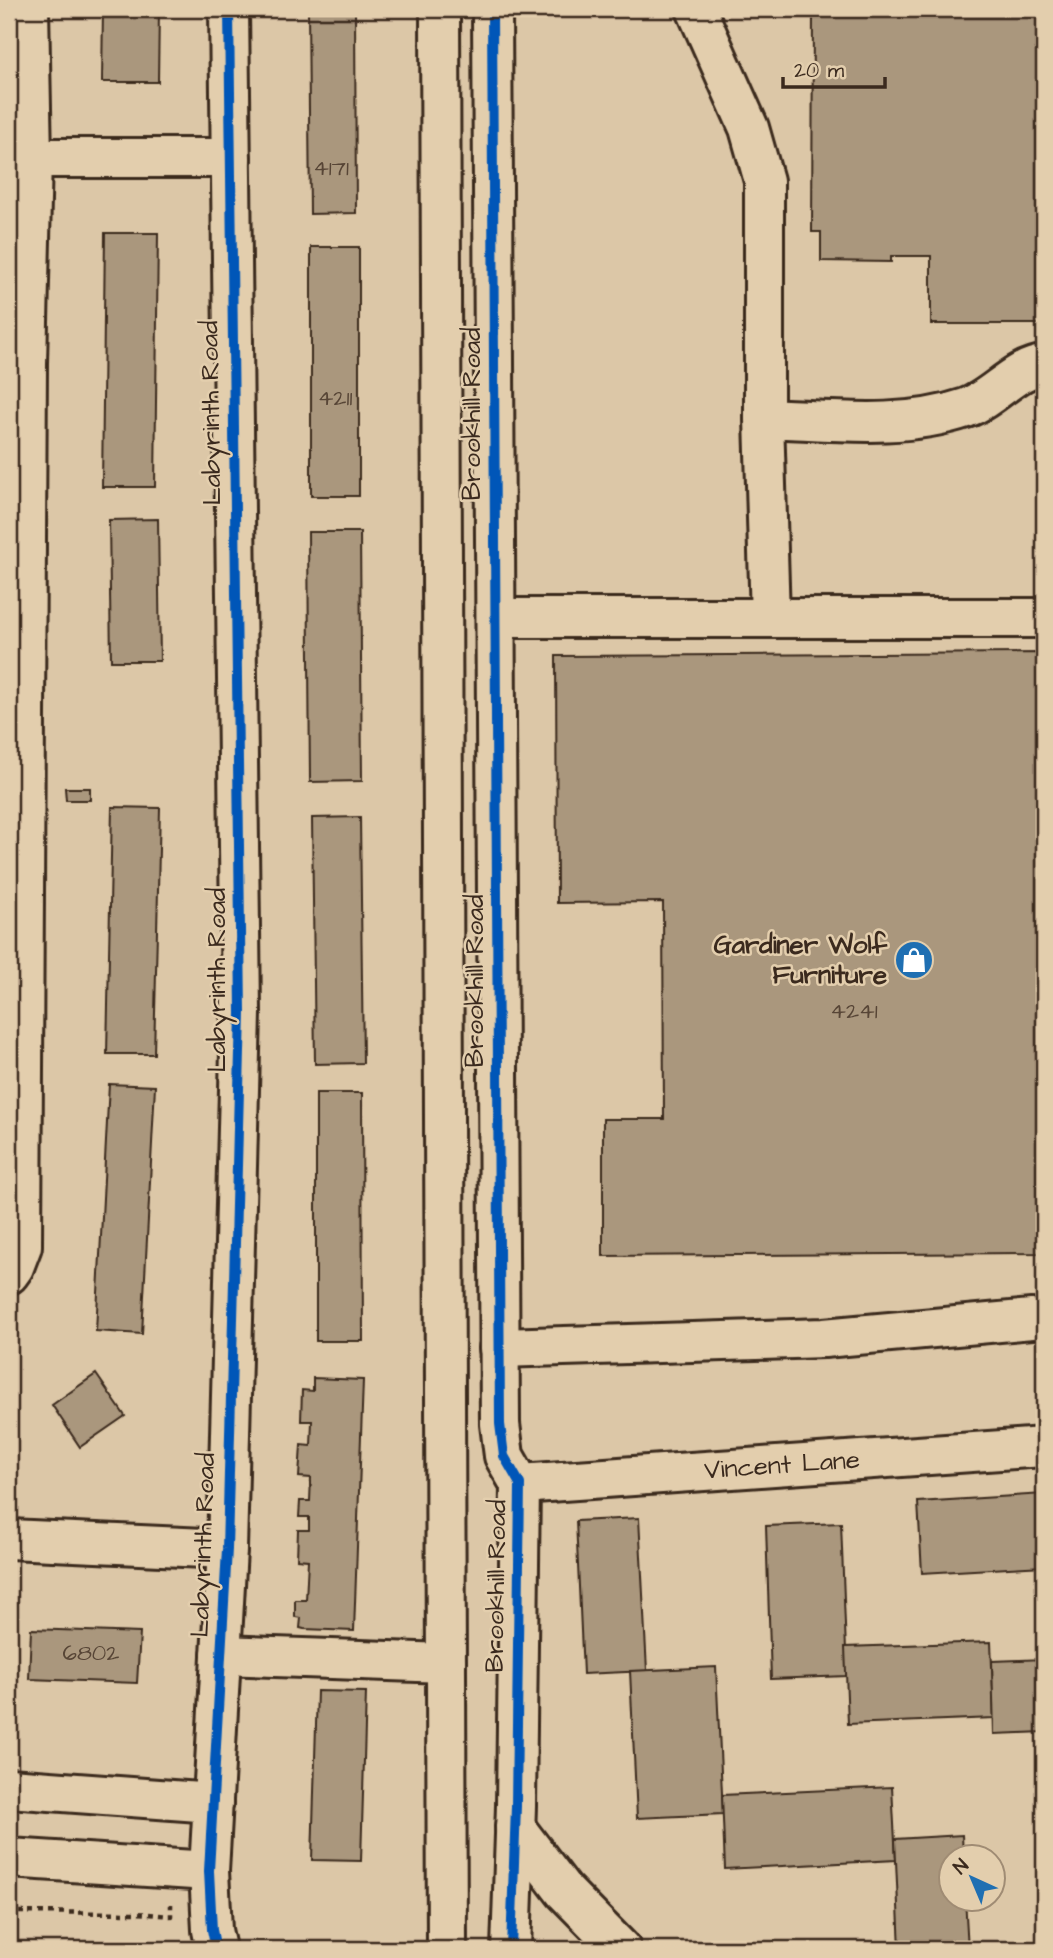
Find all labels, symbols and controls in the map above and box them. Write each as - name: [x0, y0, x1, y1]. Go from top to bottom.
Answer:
- scale bar: [783, 46, 885, 90]
- text: 20 m: [794, 56, 845, 85]
- house number: 4171: [313, 152, 349, 184]
- street label: Labyrinth Road: [191, 320, 233, 506]
- street label: Brookhill Road: [454, 327, 490, 501]
- house number: 4211: [318, 382, 352, 414]
- street label: Labyrinth Road: [199, 888, 237, 1072]
- street label: Brookhill Road: [457, 894, 493, 1068]
- place label: Gardiner Wolf Furniture: [714, 927, 888, 993]
- shop icon: Gardiner Wolf Furniture: [893, 939, 935, 981]
- house number: 4241: [830, 995, 878, 1027]
- street label: Vincent Lane: [703, 1442, 861, 1488]
- street label: Labyrinth Road: [182, 1452, 226, 1638]
- street label: Brookhill Road: [476, 1499, 516, 1673]
- house number: 6802: [62, 1637, 120, 1669]
- north arrow: [937, 1842, 1007, 1912]
- text: N: [948, 1853, 975, 1881]

